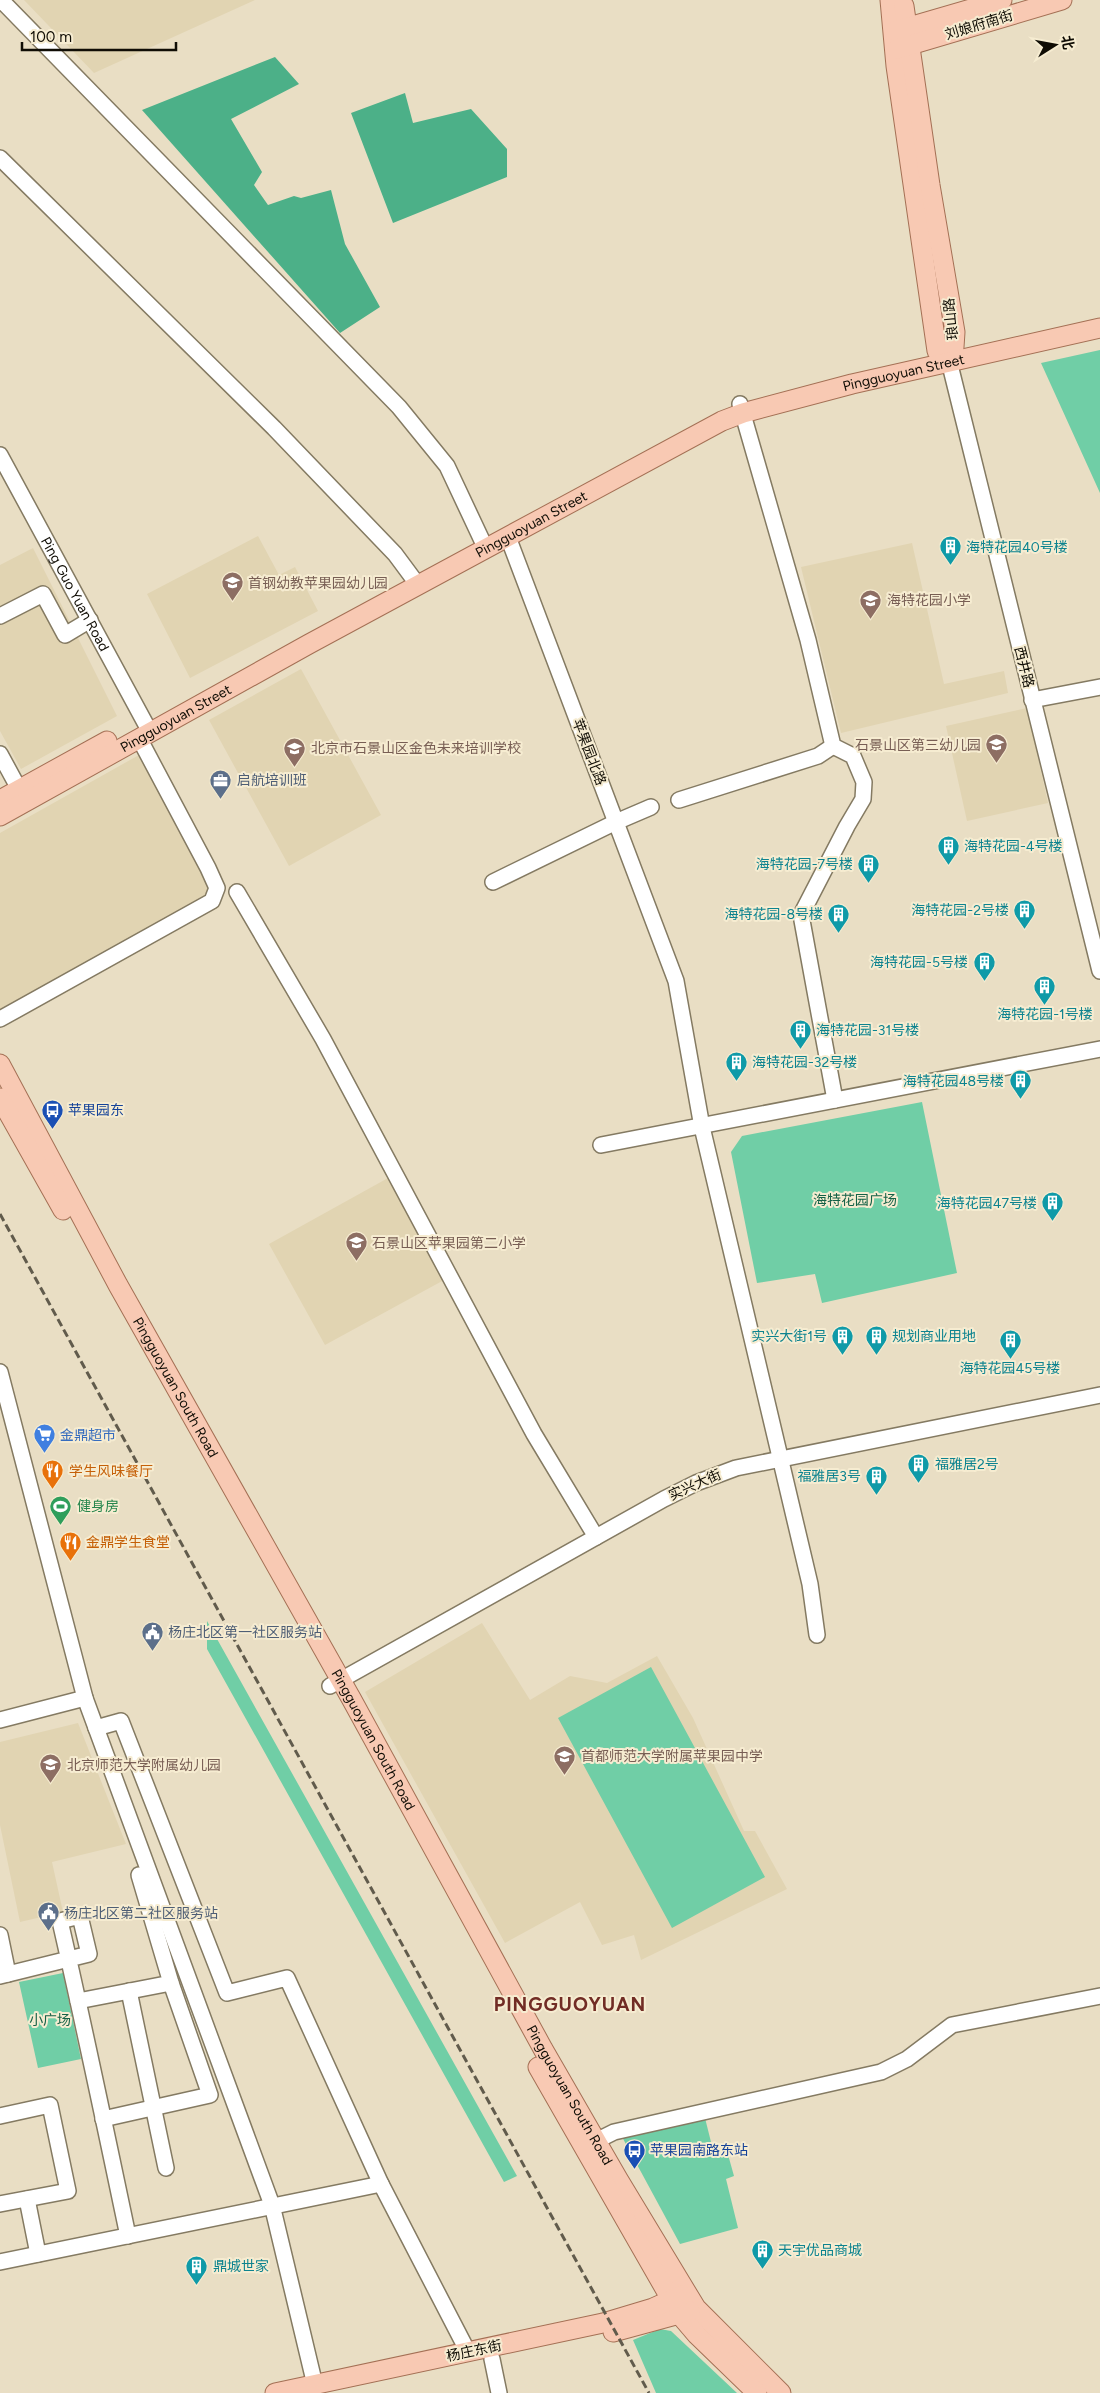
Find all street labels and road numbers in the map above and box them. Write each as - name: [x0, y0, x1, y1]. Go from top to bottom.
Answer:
- street label: 刘娘府南街: [943, 7, 1015, 43]
- street label: 琅山路: [940, 297, 962, 341]
- street label: Pingguoyuan Street: [841, 350, 966, 395]
- street label: Pingguoyuan Street: [472, 487, 590, 561]
- street label: Ping Guo Yuan Road: [37, 534, 113, 654]
- street label: 西井路: [1011, 645, 1037, 689]
- street label: Pingguoyuan Street: [117, 681, 234, 756]
- street label: 苹果园北路: [569, 716, 609, 788]
- street label: Pingguoyuan South Road: [129, 1314, 222, 1460]
- street label: 实兴大街: [666, 1466, 724, 1504]
- street label: Pingguoyuan South Road: [328, 1666, 419, 1813]
- street label: Pingguoyuan South Road: [523, 2022, 617, 2168]
- street label: 杨庄东街: [445, 2337, 503, 2365]

